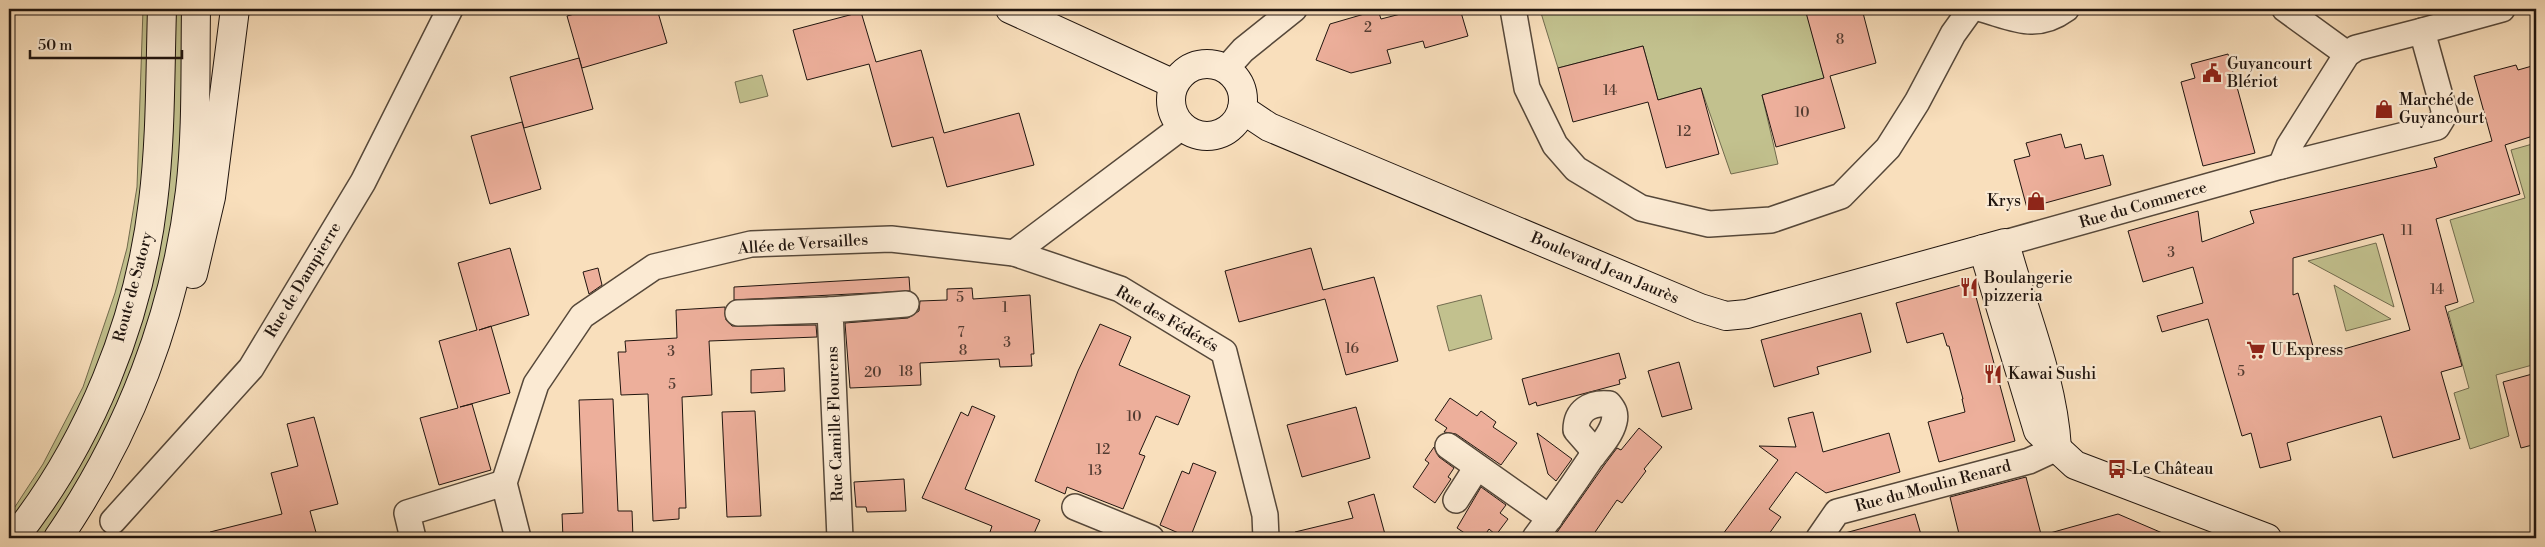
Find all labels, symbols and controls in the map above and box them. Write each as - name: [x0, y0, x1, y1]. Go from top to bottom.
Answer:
- house number: 2: [1364, 19, 1372, 37]
- scale bar: [30, 28, 182, 60]
- house number: 8: [1836, 31, 1844, 49]
- text: 50 m: [38, 36, 72, 55]
- place label: Guyancourt Blériot: [2226, 54, 2313, 92]
- public building icon: Guyancourt Blériot: [2201, 62, 2223, 84]
- house number: 14: [1603, 82, 1617, 100]
- place label: Marché de Guyancourt: [2399, 90, 2485, 128]
- shop icon: Marché de Guyancourt: [2373, 98, 2395, 120]
- house number: 10: [1795, 104, 1809, 122]
- house number: 12: [1677, 123, 1691, 141]
- street label: Rue du Commerce: [2077, 177, 2209, 233]
- shop icon: Krys: [2025, 190, 2047, 212]
- place label: Krys: [1987, 191, 2021, 211]
- street label: Rue de Dampierre: [261, 219, 345, 341]
- house number: 11: [2401, 222, 2413, 240]
- street label: Boulevard Jean Jaurès: [1527, 227, 1682, 308]
- street label: Route de Satory: [109, 229, 157, 344]
- street label: Allée de Versailles: [736, 229, 869, 259]
- house number: 3: [2167, 244, 2175, 262]
- place label: Boulangerie pizzeria: [1983, 268, 2073, 306]
- restaurant icon: Boulangerie pizzeria: [1958, 276, 1980, 298]
- street label: Rue des Fédérés: [1112, 281, 1222, 357]
- house number: 14: [2430, 281, 2444, 299]
- house number: 5: [956, 289, 964, 307]
- house number: 1: [1002, 299, 1008, 317]
- house number: 7: [957, 324, 965, 342]
- house number: 3: [1003, 334, 1011, 352]
- supermarket icon: U Express: [2245, 339, 2267, 361]
- house number: 16: [1345, 340, 1360, 358]
- place label: U Express: [2271, 340, 2343, 360]
- house number: 8: [959, 342, 967, 360]
- house number: 3: [667, 343, 675, 361]
- street label: Rue Camille Flourens: [822, 346, 848, 502]
- house number: 18: [899, 363, 913, 381]
- restaurant icon: Kawai Sushi: [1982, 363, 2004, 385]
- house number: 5: [2237, 363, 2245, 381]
- house number: 20: [864, 364, 882, 382]
- place label: Kawai Sushi: [2008, 364, 2096, 384]
- house number: 5: [668, 376, 676, 394]
- house number: 10: [1127, 408, 1141, 426]
- house number: 12: [1096, 441, 1110, 459]
- street label: Rue du Moulin Renard: [1853, 456, 2013, 516]
- bus stop icon: Le Château: [2106, 458, 2128, 480]
- place label: Le Château: [2132, 459, 2213, 479]
- house number: 13: [1088, 462, 1102, 480]

